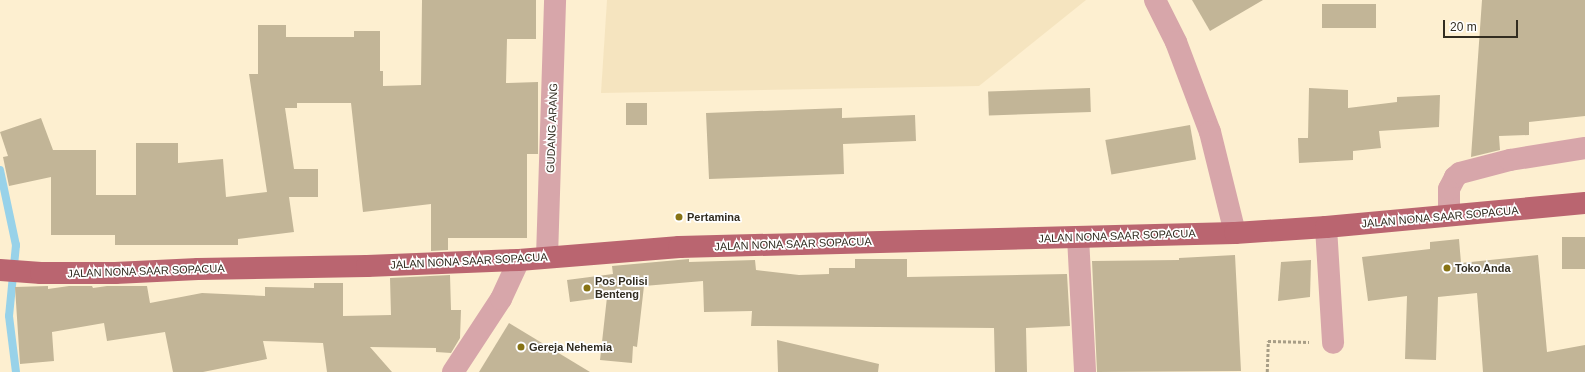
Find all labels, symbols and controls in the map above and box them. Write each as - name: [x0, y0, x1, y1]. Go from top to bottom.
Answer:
- scale bar: [1445, 12, 1520, 38]
- text: 20 m: [1450, 20, 1477, 34]
- street label: GUDANG ARANG: [544, 83, 560, 173]
- street label: JALAN NONA SAAR SOPACUA: [1361, 204, 1519, 230]
- place label: Pertamina: [687, 210, 740, 224]
- marker: Pertamina: [674, 212, 684, 222]
- street label: JALAN NONA SAAR SOPACUA: [1038, 227, 1196, 245]
- street label: JALAN NONA SAAR SOPACUA: [714, 235, 872, 253]
- street label: JALAN NONA SAAR SOPACUA: [390, 250, 548, 272]
- place label: Toko Anda: [1455, 261, 1511, 275]
- street label: JALAN NONA SAAR SOPACUA: [67, 262, 225, 280]
- marker: Toko Anda: [1442, 263, 1452, 273]
- place label: Pos Polisi Benteng: [595, 275, 648, 301]
- marker: Pos Polisi Benteng: [582, 283, 592, 293]
- place label: Gereja Nehemia: [529, 340, 612, 354]
- marker: Gereja Nehemia: [516, 342, 526, 352]

